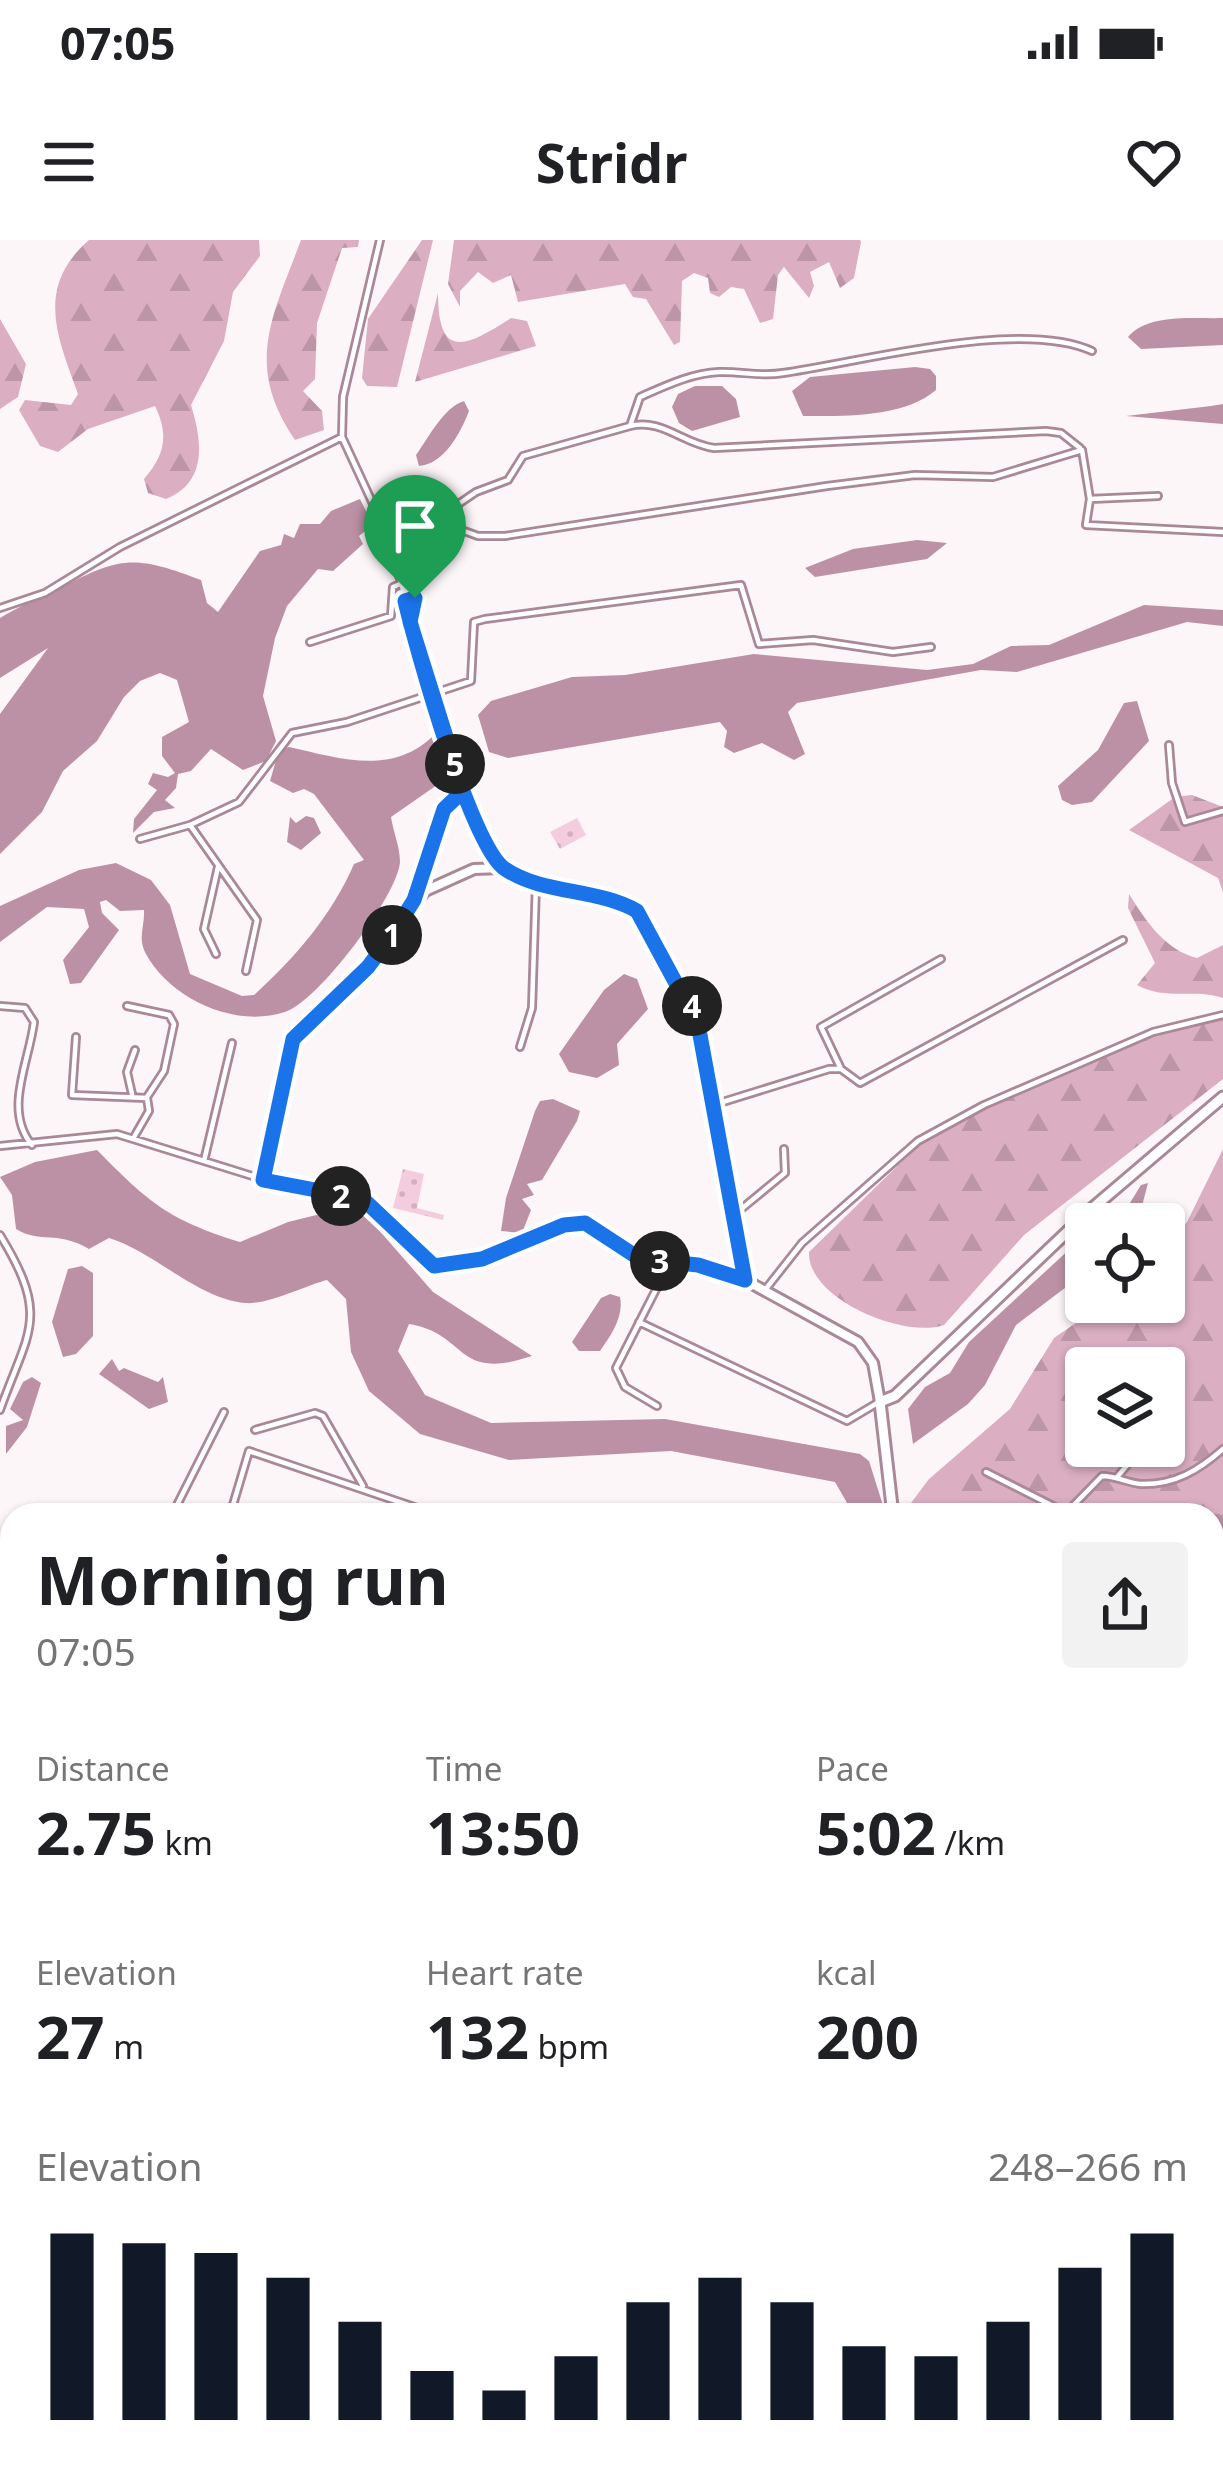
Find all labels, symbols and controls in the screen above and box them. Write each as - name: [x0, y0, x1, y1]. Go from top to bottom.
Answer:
- text: 07:05: [60, 12, 176, 73]
- text: Stridr: [536, 125, 687, 199]
- icon: menu: [36, 129, 102, 195]
- icon: heart: [1121, 129, 1187, 195]
- pin: [364, 475, 466, 598]
- icon: arrive: [382, 493, 448, 559]
- pin: 5: [425, 734, 485, 794]
- text: 5: [446, 741, 464, 786]
- pin: 1: [362, 905, 422, 965]
- text: 1: [383, 912, 401, 957]
- pin: 4: [662, 976, 722, 1036]
- text: 4: [683, 983, 701, 1028]
- pin: 2: [311, 1166, 371, 1226]
- text: 2: [332, 1173, 350, 1218]
- map controls: [1065, 1203, 1185, 1467]
- button: locate: [1065, 1203, 1185, 1323]
- pin: 3: [630, 1231, 690, 1291]
- text: 3: [651, 1238, 669, 1283]
- button: layers: [1065, 1347, 1185, 1467]
- text: Morning run: [36, 1534, 449, 1624]
- button: share: [1062, 1542, 1188, 1668]
- text: 07:05: [36, 1624, 136, 1677]
- text: Distance: [36, 1746, 170, 1791]
- text: Time: [426, 1746, 502, 1791]
- text: Pace: [816, 1746, 889, 1791]
- text: 2.75: [36, 1791, 156, 1873]
- text: 13:50: [426, 1791, 580, 1873]
- text: 5:02: [816, 1791, 936, 1873]
- text: km: [156, 1820, 213, 1865]
- text: /km: [936, 1820, 1005, 1865]
- text: Elevation: [36, 1950, 177, 1995]
- text: Heart rate: [426, 1950, 584, 1995]
- text: kcal: [816, 1950, 877, 1995]
- text: 27: [36, 1995, 105, 2077]
- text: 132: [426, 1995, 529, 2077]
- text: 200: [816, 1995, 919, 2077]
- text: m: [105, 2024, 144, 2069]
- text: bpm: [529, 2024, 609, 2069]
- text: Elevation: [36, 2139, 203, 2192]
- text: 248–266 m: [988, 2139, 1188, 2192]

